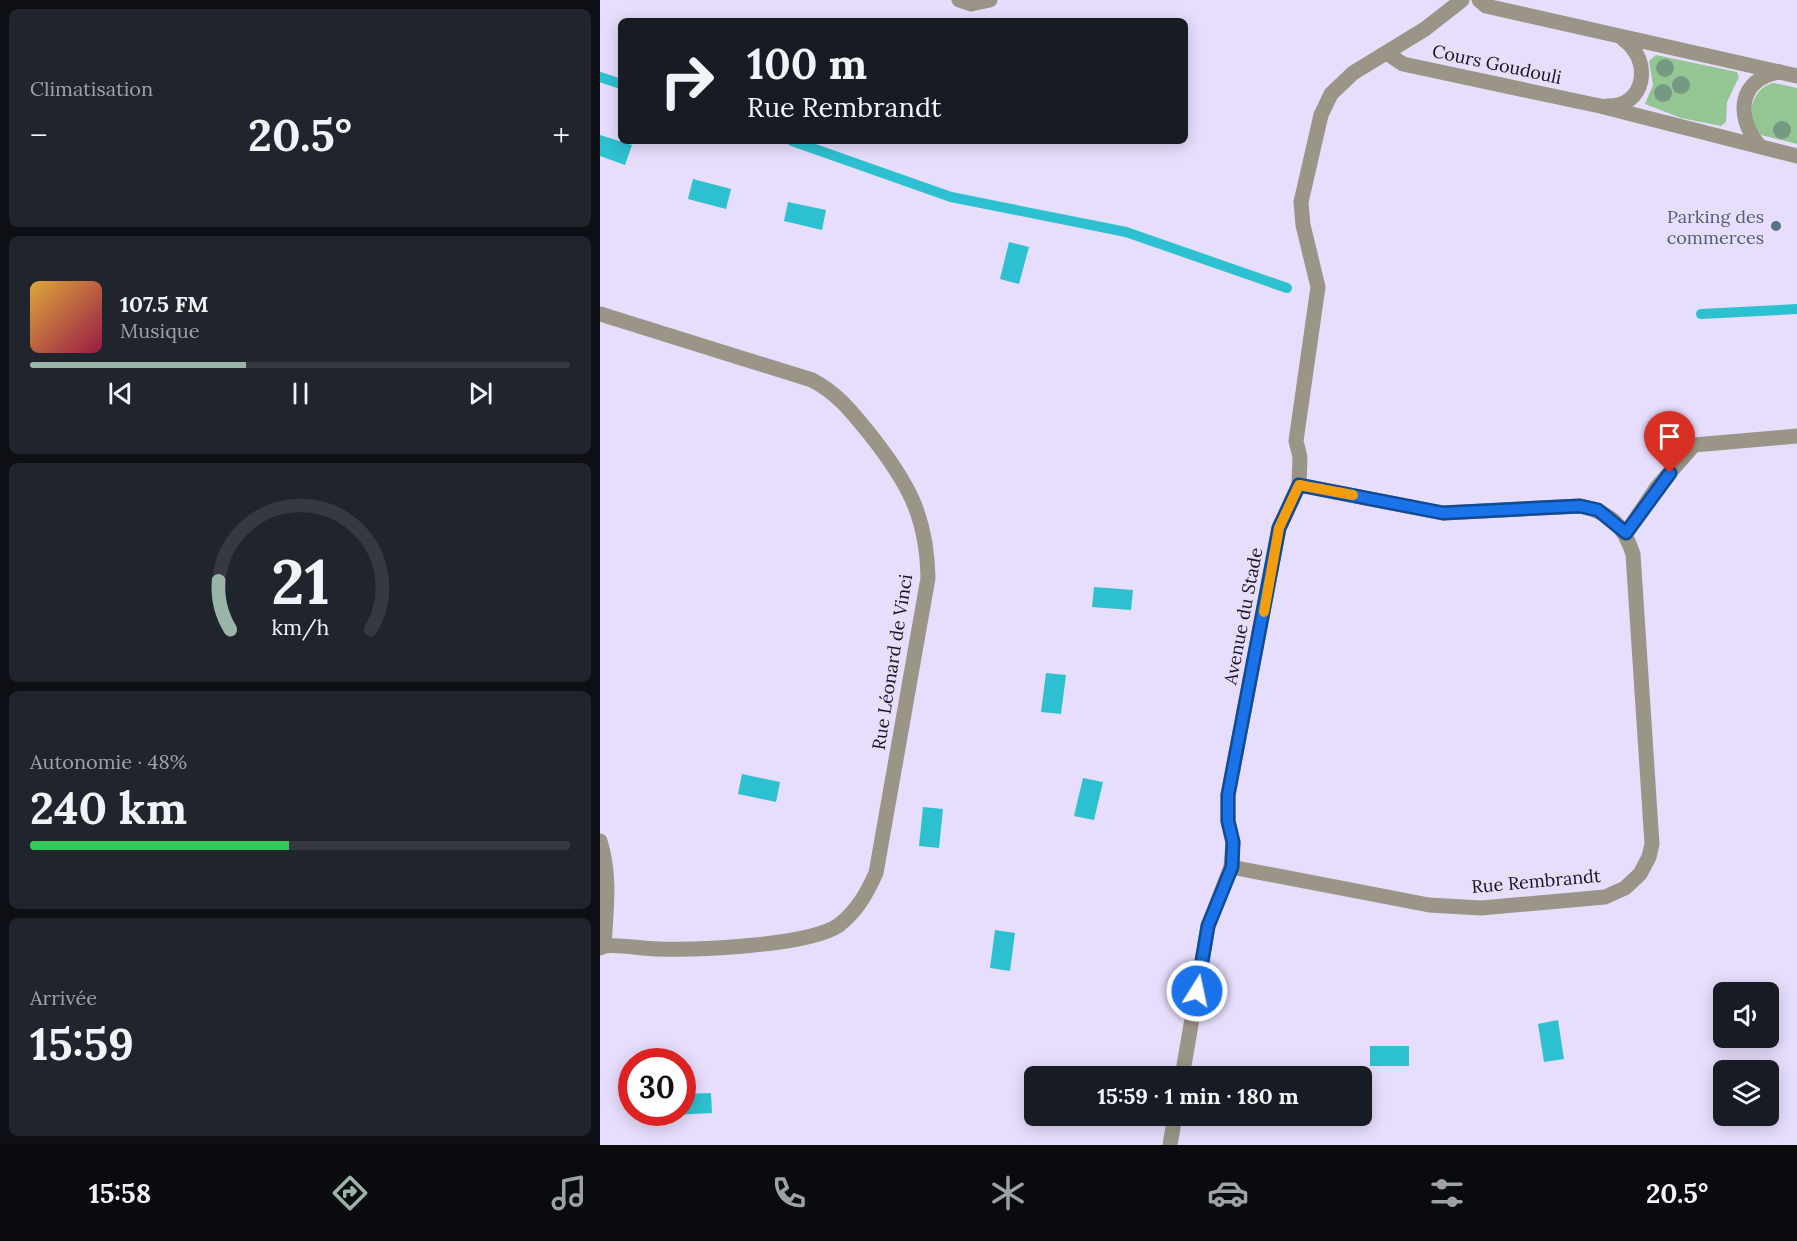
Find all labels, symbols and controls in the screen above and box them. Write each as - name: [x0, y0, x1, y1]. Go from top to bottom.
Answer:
- text: 100 m: [747, 37, 867, 91]
- street label: Cours Goudouli: [1430, 39, 1564, 89]
- icon: right: [648, 42, 726, 120]
- text: Climatisation: [30, 76, 153, 101]
- text: Rue Rembrandt: [747, 90, 941, 124]
- text: 20.5°: [248, 106, 352, 163]
- text: −: [30, 114, 48, 156]
- text: +: [552, 114, 570, 156]
- place label: Parking des commerces: [1667, 205, 1764, 249]
- marker: Parking des commerces: [1769, 219, 1783, 233]
- text: 107.5 FM: [120, 290, 209, 318]
- text: Musique: [120, 318, 199, 343]
- icon: previous: [104, 377, 137, 410]
- icon: pause: [284, 377, 317, 410]
- icon: next: [464, 377, 497, 410]
- pin: [1644, 411, 1695, 473]
- icon: arrive: [1653, 420, 1686, 453]
- text: 21: [271, 541, 329, 621]
- street label: Avenue du Stade: [1218, 545, 1268, 687]
- street label: Rue Léonard de Vinci: [867, 572, 917, 752]
- text: km/h: [271, 613, 329, 641]
- text: Autonomie · 48%: [30, 749, 187, 774]
- text: 240 km: [30, 779, 187, 836]
- street label: Rue Rembrandt: [1470, 864, 1602, 898]
- position arrow: [1165, 959, 1229, 1023]
- map controls: [1713, 982, 1779, 1126]
- button: sound: [1713, 982, 1779, 1048]
- text: Arrivée: [30, 985, 97, 1010]
- text: 15:59: [30, 1015, 134, 1072]
- speed limit sign: 30: [618, 1048, 696, 1126]
- button: layers: [1713, 1060, 1779, 1126]
- text: 15:59 · 1 min · 180 m: [1097, 1082, 1299, 1110]
- icon: directions: [329, 1172, 371, 1214]
- icon: music: [548, 1172, 590, 1214]
- icon: phone: [768, 1172, 810, 1214]
- icon: climate: [987, 1172, 1029, 1214]
- icon: car: [1207, 1172, 1249, 1214]
- icon: filters: [1426, 1172, 1468, 1214]
- text: 15:58: [89, 1176, 151, 1210]
- text: 20.5°: [1646, 1176, 1708, 1210]

